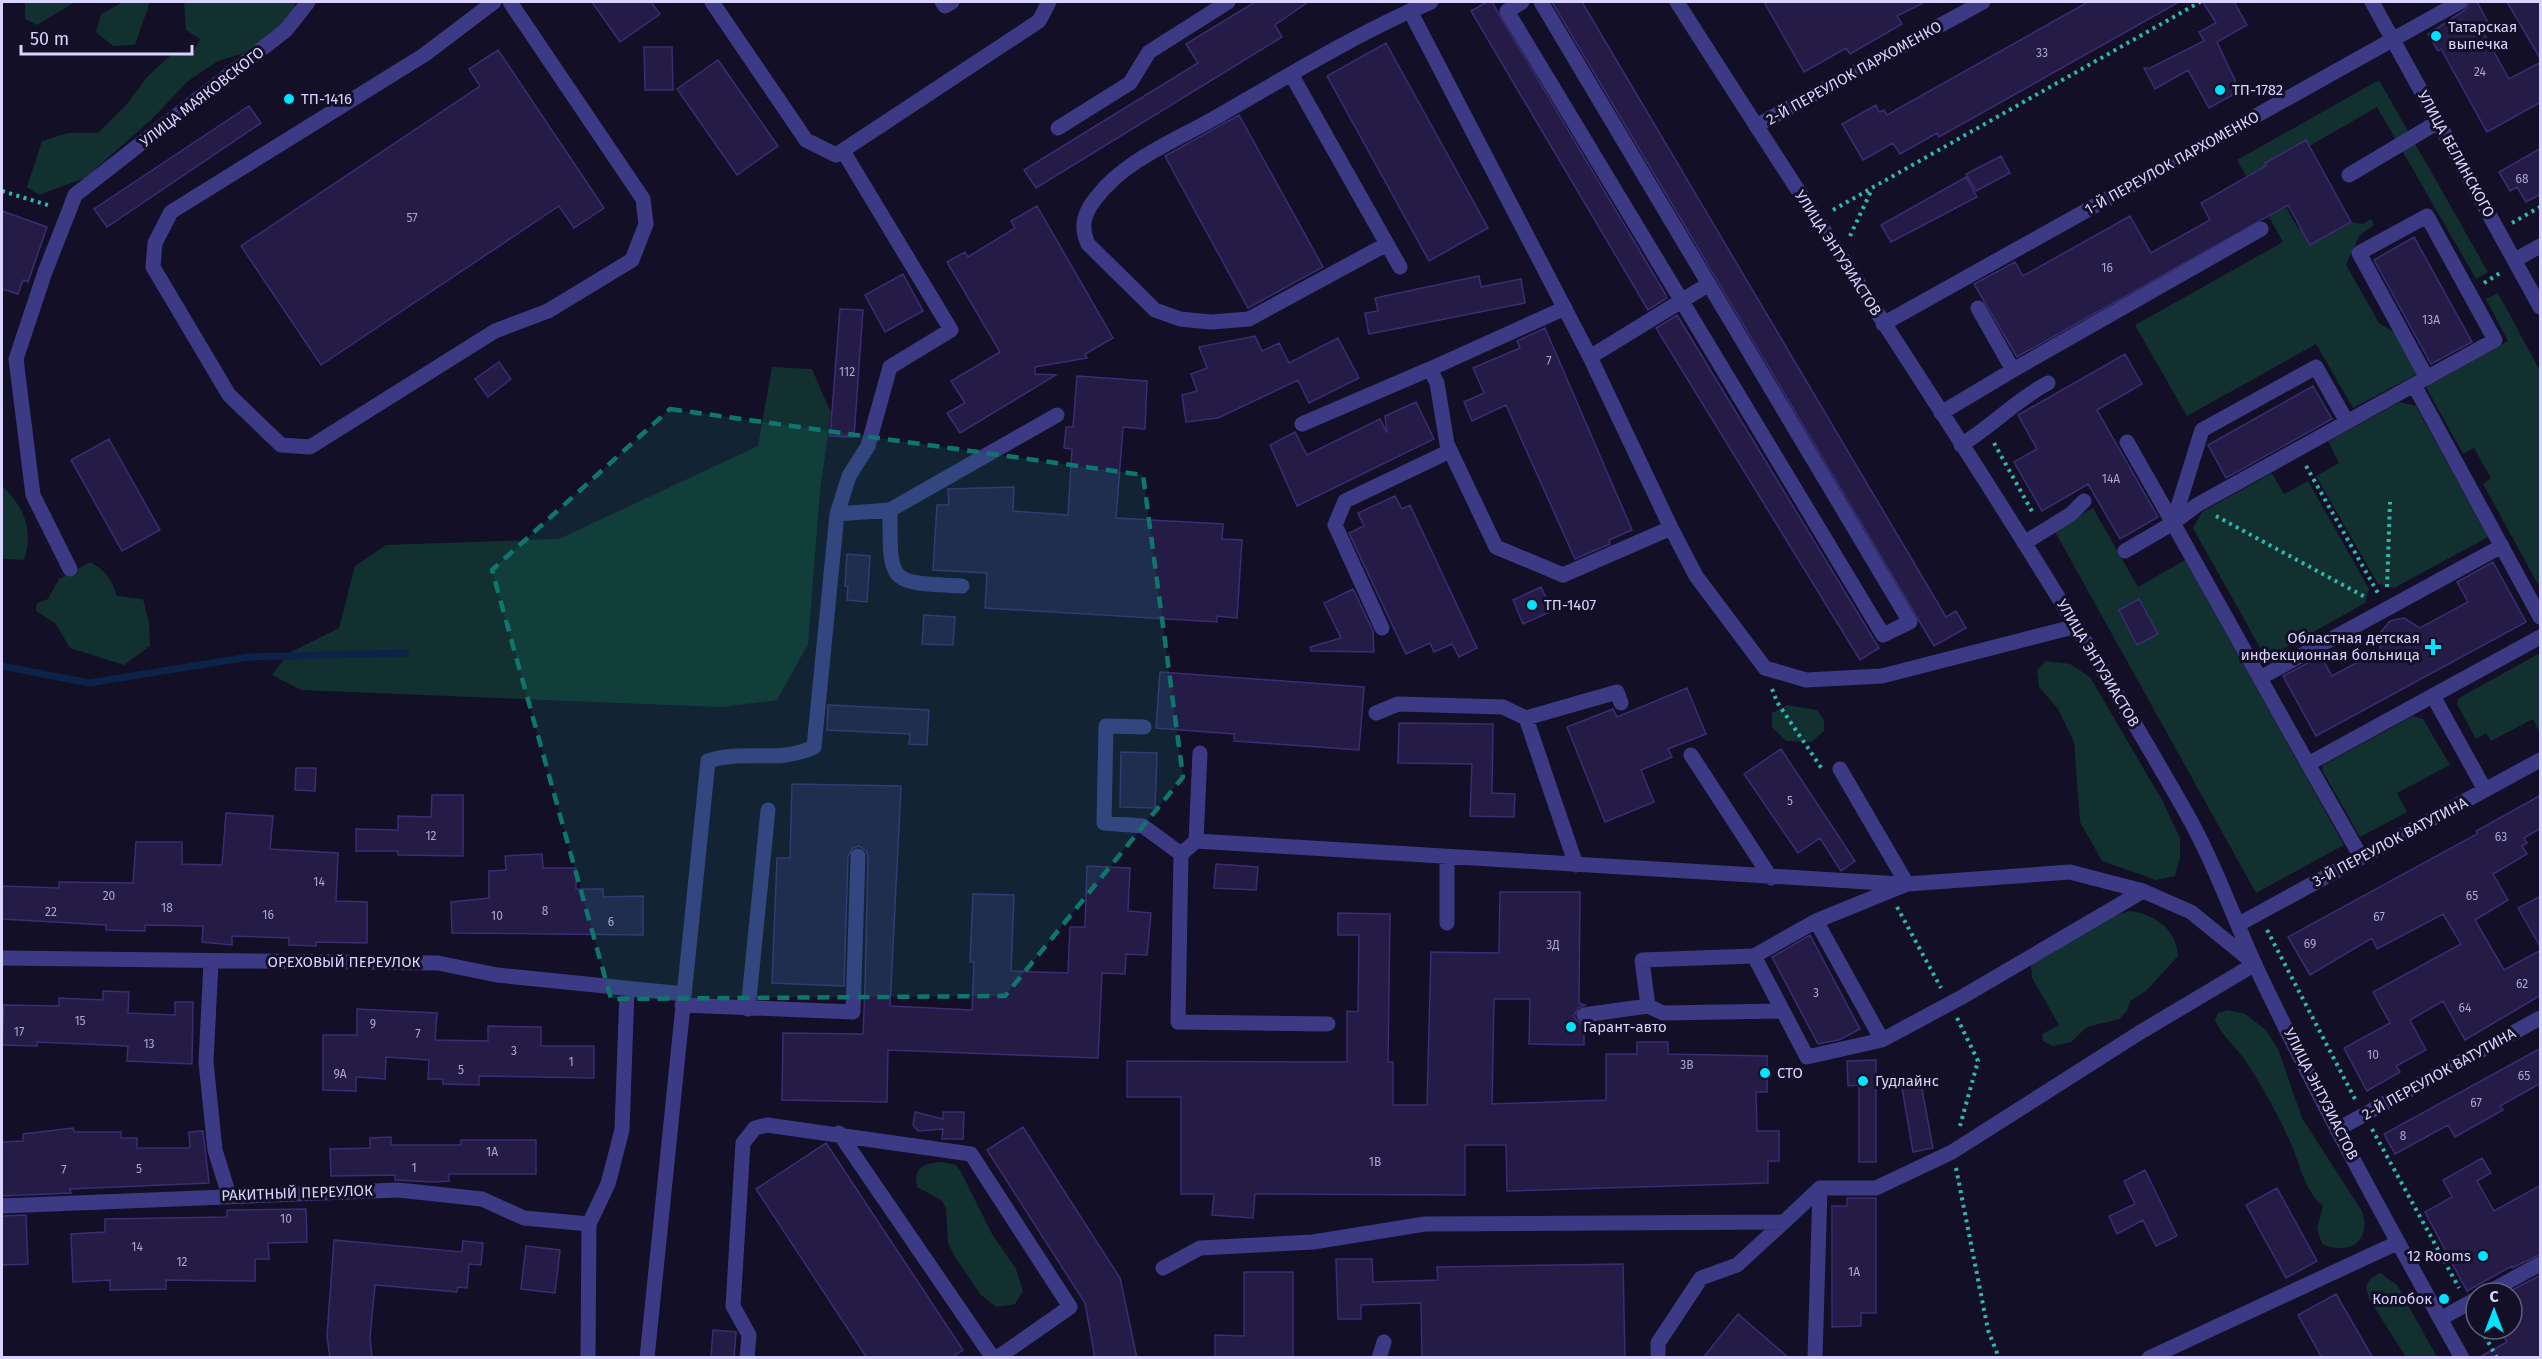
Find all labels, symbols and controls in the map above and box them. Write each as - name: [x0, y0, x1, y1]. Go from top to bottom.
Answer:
- street label: 2-Й ПЕРЕУЛОК ПАРХОМЕНКО: [1763, 17, 1945, 129]
- scale bar: [21, 18, 192, 56]
- place label: Татарская выпечка: [2448, 18, 2517, 53]
- text: 50 m: [30, 28, 69, 50]
- marker: Татарская выпечка: [2429, 29, 2443, 43]
- street label: УЛИЦА МАЯКОВСКОГО: [136, 43, 268, 151]
- house number: 33: [2036, 46, 2048, 60]
- house number: 24: [2474, 65, 2487, 79]
- place label: ТП-1782: [2232, 81, 2283, 99]
- marker: ТП-1782: [2213, 83, 2227, 97]
- street label: УЛИЦА БЕЛИНСКОГО: [2414, 88, 2498, 220]
- place label: ТП-1416: [301, 90, 352, 108]
- marker: ТП-1416: [282, 92, 296, 106]
- street label: 1-Й ПЕРЕУЛОК ПАРХОМЕНКО: [2082, 107, 2262, 219]
- house number: 68: [2515, 172, 2529, 186]
- street label: УЛИЦА ЭНТУЗИАСТОВ: [1791, 187, 1885, 319]
- house number: 57: [406, 211, 418, 225]
- house number: 16: [2101, 261, 2113, 275]
- house number: 13А: [2422, 313, 2440, 327]
- house number: 7: [1546, 354, 1552, 368]
- house number: 112: [839, 365, 855, 379]
- house number: 14А: [2102, 472, 2120, 486]
- place label: ТП-1407: [1544, 596, 1596, 614]
- street label: УЛИЦА ЭНТУЗИАСТОВ: [2053, 596, 2143, 730]
- marker: ТП-1407: [1525, 598, 1539, 612]
- place label: Областная детская инфекционная больница: [2241, 629, 2420, 664]
- marker: Областная детская инфекционная больница: [2424, 638, 2442, 656]
- street label: 3-Й ПЕРЕУЛОК ВАТУТИНА: [2309, 793, 2471, 891]
- house number: 5: [1787, 794, 1793, 808]
- house number: 12: [425, 829, 437, 843]
- house number: 63: [2495, 830, 2507, 844]
- house number: 14: [313, 875, 325, 889]
- house number: 20: [103, 889, 116, 903]
- house number: 65: [2466, 889, 2478, 903]
- house number: 18: [161, 901, 173, 915]
- house number: 8: [542, 904, 549, 918]
- house number: 22: [45, 905, 57, 919]
- house number: 16: [262, 908, 274, 922]
- house number: 10: [491, 909, 503, 923]
- house number: 67: [2373, 910, 2385, 924]
- house number: 6: [608, 915, 614, 929]
- house number: 69: [2304, 937, 2316, 951]
- house number: 3Д: [1546, 938, 1560, 952]
- street label: ОРЕХОВЫЙ ПЕРЕУЛОК: [268, 953, 421, 971]
- house number: 62: [2516, 977, 2528, 991]
- house number: 3: [1813, 986, 1819, 1000]
- house number: 64: [2459, 1001, 2472, 1015]
- house number: 15: [74, 1014, 86, 1028]
- house number: 9: [370, 1017, 376, 1031]
- place label: Гарант-авто: [1583, 1018, 1667, 1036]
- marker: Гарант-авто: [1564, 1020, 1578, 1034]
- street label: 2-Й ПЕРЕУЛОК ВАТУТИНА: [2359, 1024, 2519, 1124]
- house number: 17: [14, 1025, 24, 1039]
- street label: УЛИЦА ЭНТУЗИАСТОВ: [2280, 1025, 2362, 1163]
- house number: 7: [415, 1027, 421, 1041]
- house number: 13: [143, 1037, 155, 1051]
- house number: 3: [511, 1044, 517, 1058]
- house number: 10: [2367, 1048, 2379, 1062]
- house number: 1: [568, 1055, 574, 1069]
- house number: 3В: [1680, 1058, 1694, 1072]
- house number: 5: [458, 1063, 464, 1077]
- place label: СТО: [1777, 1064, 1803, 1082]
- marker: СТО: [1758, 1066, 1772, 1080]
- house number: 9А: [333, 1067, 347, 1081]
- house number: 65: [2518, 1069, 2530, 1083]
- place label: Гудлайнс: [1875, 1072, 1939, 1090]
- marker: Гудлайнс: [1856, 1074, 1870, 1088]
- house number: 67: [2470, 1096, 2482, 1110]
- house number: 8: [2400, 1129, 2407, 1143]
- house number: 1А: [486, 1145, 498, 1159]
- house number: 1В: [1369, 1155, 1381, 1169]
- house number: 1: [411, 1161, 417, 1175]
- house number: 5: [136, 1162, 142, 1176]
- house number: 7: [61, 1163, 67, 1177]
- street label: РАКИТНЫЙ ПЕРЕУЛОК: [221, 1181, 373, 1205]
- house number: 10: [280, 1212, 292, 1226]
- house number: 14: [131, 1240, 143, 1254]
- place label: 12 Rooms: [2407, 1247, 2471, 1265]
- marker: 12 Rooms: [2476, 1249, 2490, 1263]
- house number: 12: [176, 1255, 188, 1269]
- house number: 1А: [1848, 1265, 1860, 1279]
- north arrow: [2464, 1281, 2524, 1341]
- text: С: [2489, 1287, 2499, 1306]
- place label: Колобок: [2372, 1290, 2432, 1308]
- marker: Колобок: [2437, 1292, 2451, 1306]

